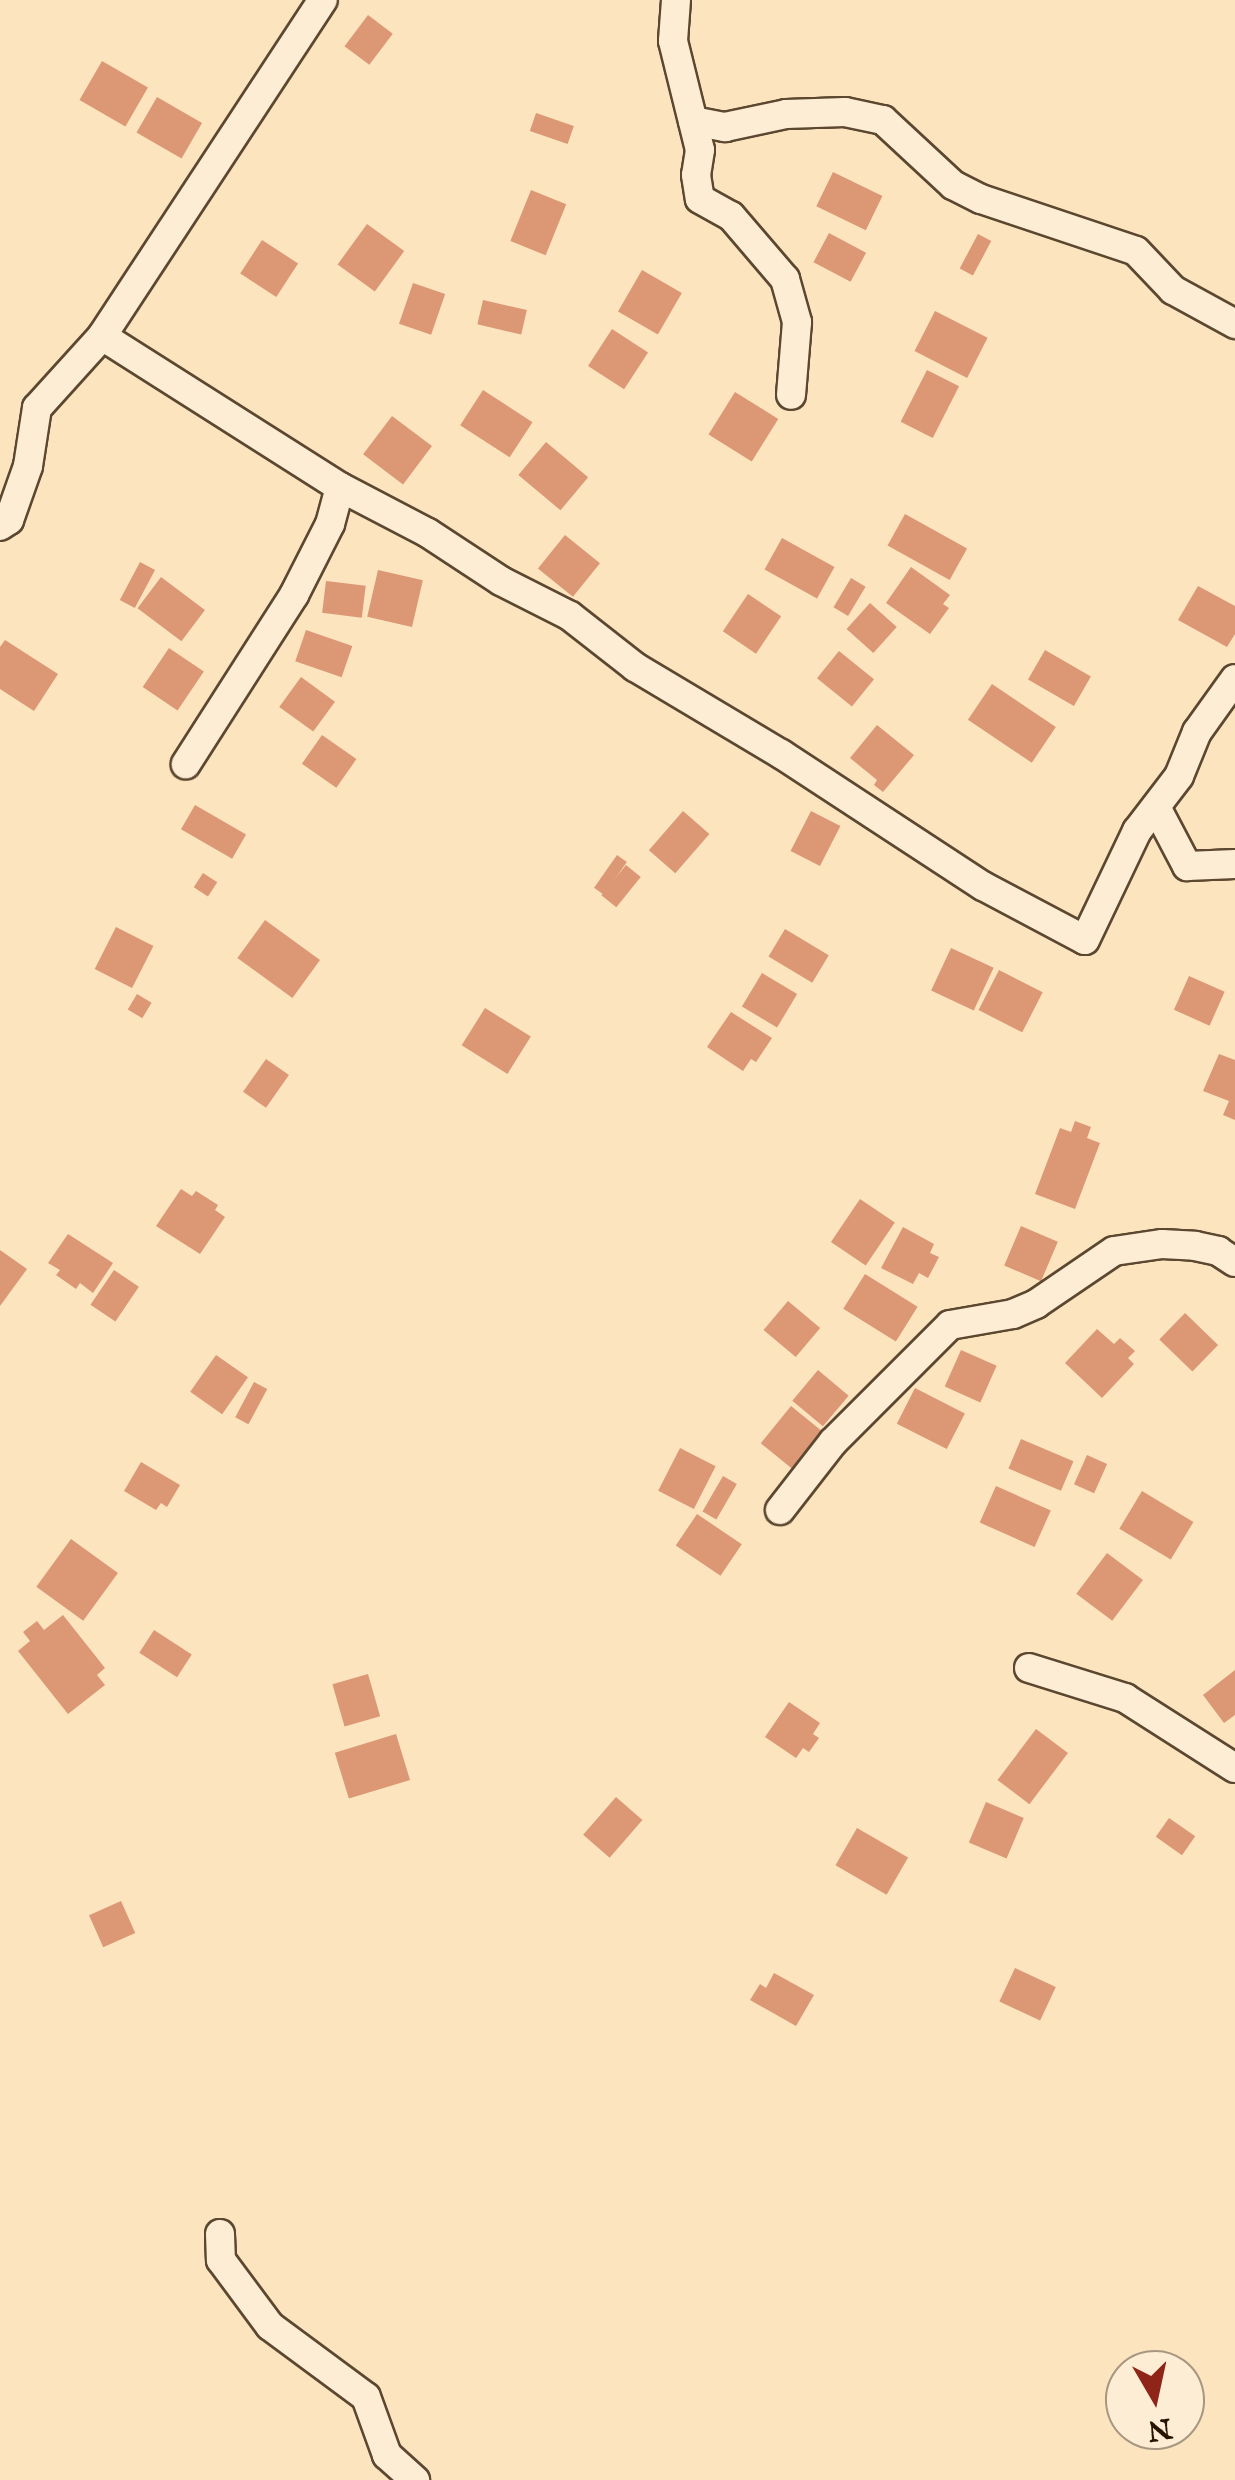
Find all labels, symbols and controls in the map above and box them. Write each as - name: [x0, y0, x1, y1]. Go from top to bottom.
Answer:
- north arrow: [1105, 2350, 1205, 2450]
- text: N: [1145, 2409, 1174, 2447]

